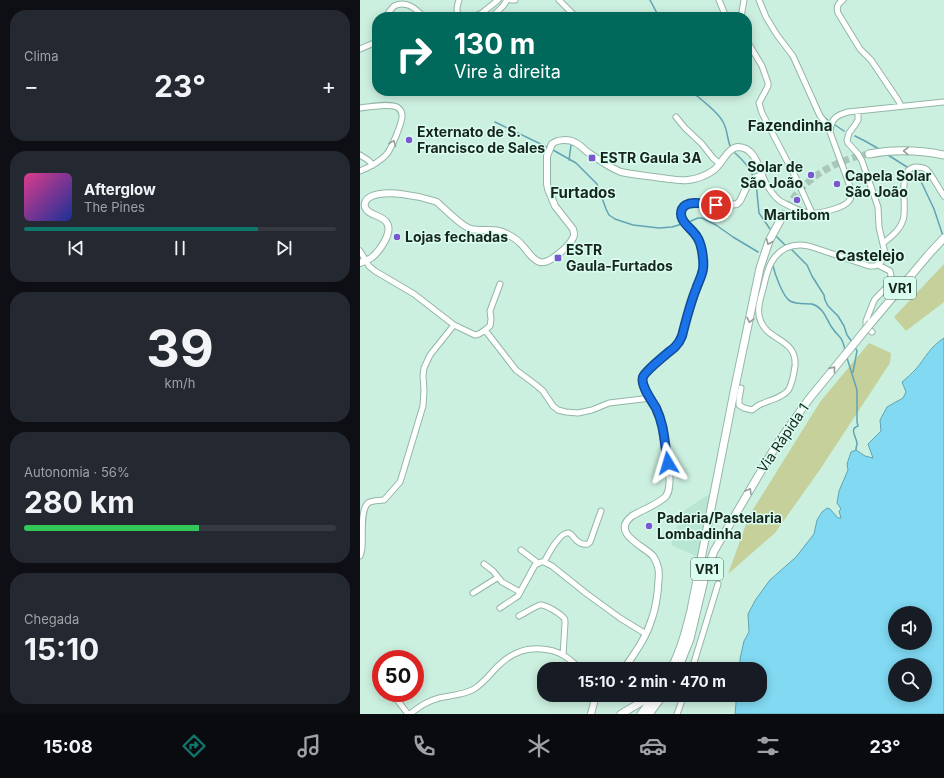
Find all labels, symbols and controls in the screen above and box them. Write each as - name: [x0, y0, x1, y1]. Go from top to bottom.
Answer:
- text: 130 m: [454, 27, 535, 61]
- icon: right: [388, 28, 440, 80]
- text: Clima: [24, 48, 58, 64]
- text: Vire à direita: [454, 61, 561, 82]
- text: 23°: [154, 68, 206, 104]
- text: −: [24, 73, 39, 99]
- text: +: [321, 73, 336, 99]
- district label: Fazendinha: [748, 116, 832, 135]
- place label: Externato de S. Francisco de Sales: [417, 123, 545, 156]
- marker: Externato de S. Francisco de Sales: [404, 135, 414, 145]
- one-way arrow: [388, 140, 396, 148]
- one-way arrow: [903, 146, 909, 155]
- place label: ESTR Gaula 3A: [600, 149, 702, 166]
- marker: ESTR Gaula 3A: [587, 153, 597, 163]
- place label: Solar de São João: [740, 158, 803, 191]
- place label: Capela Solar São João: [845, 167, 932, 200]
- marker: Solar de São João: [806, 170, 816, 180]
- marker: Capela Solar São João: [832, 179, 842, 189]
- text: Afterglow: [84, 180, 156, 199]
- district label: Furtados: [550, 183, 616, 202]
- pin: [699, 188, 733, 222]
- icon: arrive: [705, 194, 727, 216]
- marker: Martibom: [792, 195, 802, 205]
- text: The Pines: [84, 199, 145, 215]
- place label: Martibom: [764, 206, 830, 223]
- place label: Lojas fechadas: [405, 228, 508, 245]
- marker: Lojas fechadas: [392, 232, 402, 242]
- icon: previous: [65, 237, 87, 259]
- icon: pause: [169, 237, 191, 259]
- icon: next: [273, 237, 295, 259]
- one-way arrow: [766, 237, 774, 245]
- place label: ESTR Gaula-Furtados: [566, 241, 673, 274]
- district label: Castelejo: [836, 246, 904, 265]
- marker: ESTR Gaula-Furtados: [553, 253, 563, 263]
- road number: VR1: [884, 277, 916, 299]
- text: 39: [146, 317, 214, 380]
- one-way arrow: [746, 317, 754, 323]
- one-way arrow: [829, 366, 836, 373]
- text: km/h: [165, 375, 195, 391]
- street label: Via Rápida 1: [753, 400, 812, 476]
- position arrow: [647, 442, 689, 484]
- text: Autonomia · 56%: [24, 464, 130, 480]
- text: 280 km: [24, 484, 135, 520]
- one-way arrow: [744, 488, 751, 495]
- place label: Padaria/Pastelaria Lombadinha: [657, 509, 782, 542]
- marker: Padaria/Pastelaria Lombadinha: [644, 521, 654, 531]
- road number: VR1: [691, 558, 723, 580]
- map controls: [888, 606, 932, 702]
- button: sound: [888, 606, 932, 650]
- text: Chegada: [24, 611, 79, 627]
- text: 15:10: [24, 631, 99, 667]
- speed limit sign: 50: [372, 650, 424, 702]
- button: search: [888, 658, 932, 702]
- text: 15:10 · 2 min · 470 m: [578, 672, 726, 691]
- icon: directions: [180, 732, 208, 760]
- icon: music: [295, 732, 323, 760]
- icon: phone: [410, 732, 438, 760]
- icon: climate: [525, 732, 553, 760]
- icon: car: [639, 732, 667, 760]
- icon: filters: [754, 732, 782, 760]
- text: 15:08: [43, 736, 93, 757]
- text: 23°: [869, 736, 901, 757]

